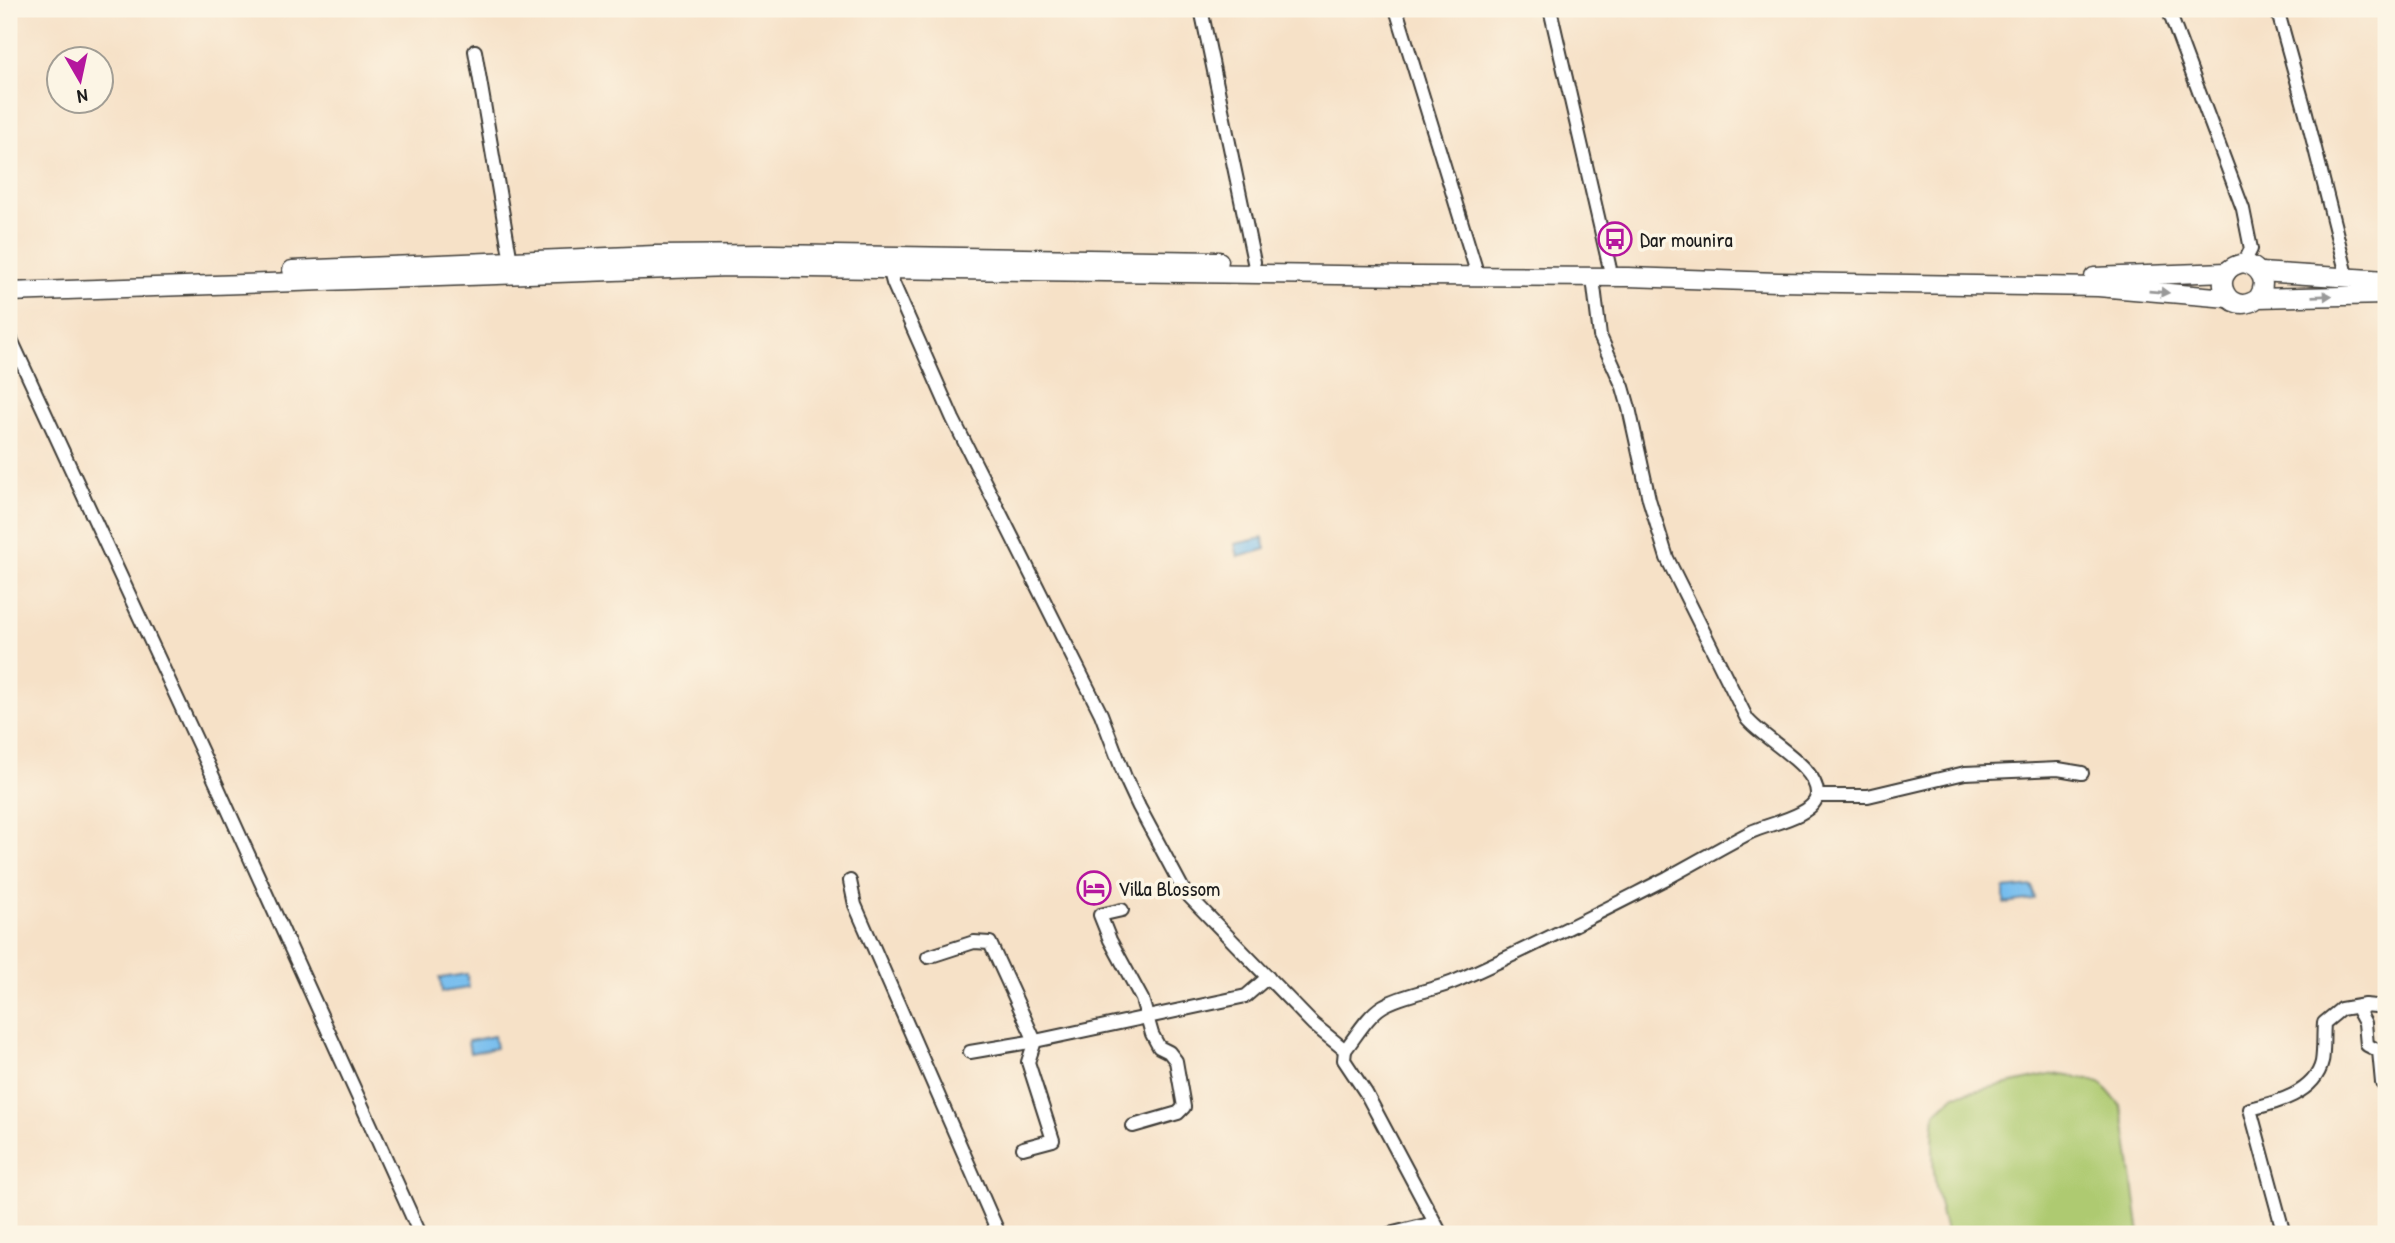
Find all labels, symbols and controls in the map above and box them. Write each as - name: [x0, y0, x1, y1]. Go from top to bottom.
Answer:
- north arrow: [46, 46, 116, 116]
- text: N: [76, 83, 90, 110]
- bus stop icon: Dar mounira: [1596, 220, 1634, 258]
- place label: Dar mounira: [1640, 225, 1733, 254]
- one-way arrow: [2148, 287, 2170, 298]
- one-way arrow: [2311, 290, 2333, 302]
- hotel icon: Villa Blossom: [1075, 869, 1113, 907]
- place label: Villa Blossom: [1118, 874, 1220, 903]

